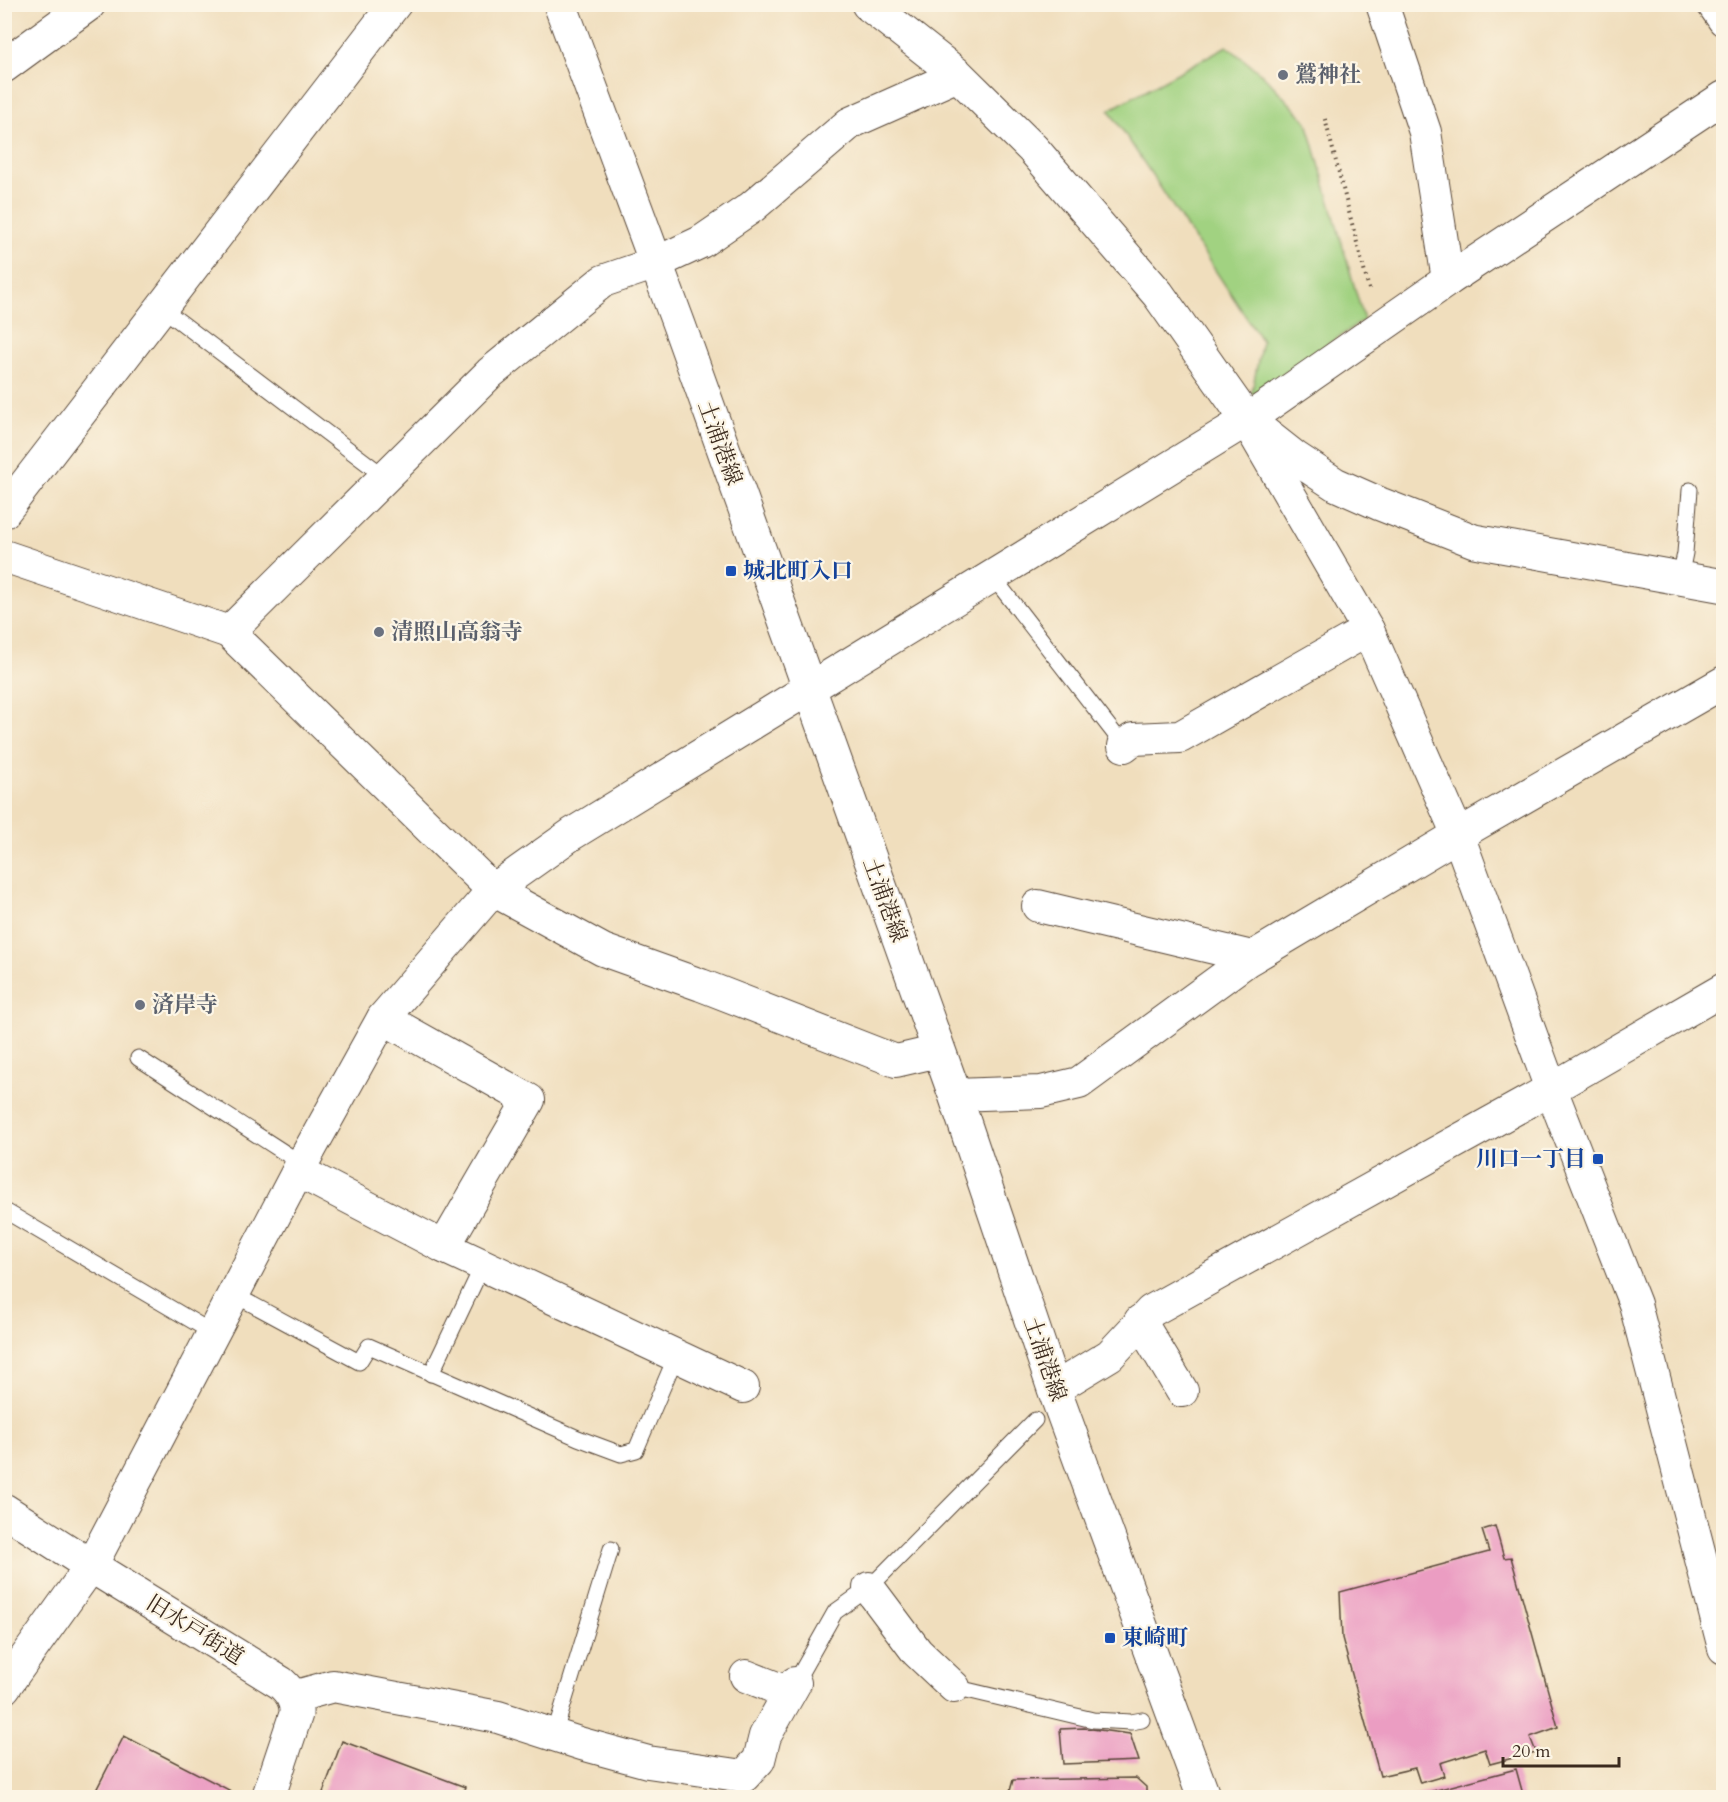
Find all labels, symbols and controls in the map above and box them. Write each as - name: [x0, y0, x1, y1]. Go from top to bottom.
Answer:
- place label: 鷲神社: [1295, 60, 1361, 90]
- marker: 鷲神社: [1276, 68, 1290, 82]
- street label: 土浦港線: [691, 397, 749, 489]
- place label: 城北町入口: [743, 556, 853, 586]
- marker: 城北町入口: [724, 564, 738, 578]
- place label: 清照山高翁寺: [391, 617, 523, 647]
- marker: 清照山高翁寺: [372, 625, 386, 639]
- street label: 土浦港線: [856, 854, 914, 946]
- place label: 済岸寺: [152, 990, 218, 1020]
- marker: 済岸寺: [133, 998, 147, 1012]
- place label: 川口一丁目: [1476, 1144, 1586, 1174]
- marker: 川口一丁目: [1591, 1152, 1605, 1166]
- street label: 土浦港線: [1016, 1313, 1074, 1405]
- street label: 旧水戸街道: [140, 1588, 250, 1672]
- place label: 東崎町: [1122, 1623, 1188, 1653]
- marker: 東崎町: [1103, 1631, 1117, 1645]
- scale bar: [1503, 1730, 1618, 1768]
- text: 20 m: [1512, 1739, 1551, 1764]

